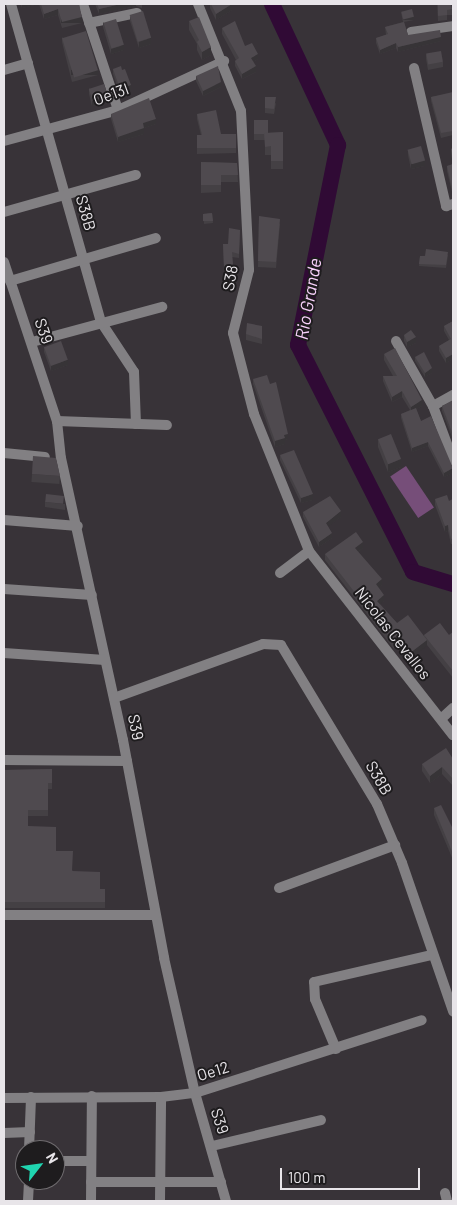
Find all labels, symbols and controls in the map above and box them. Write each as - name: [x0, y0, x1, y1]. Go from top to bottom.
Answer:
- street label: Oe13I: [91, 79, 131, 109]
- street label: S38B: [72, 193, 100, 233]
- water label: Rio Grande: [290, 256, 326, 342]
- street label: S38: [218, 264, 242, 292]
- street label: S39: [31, 316, 57, 346]
- street label: Nicolas Cevallos: [351, 583, 435, 683]
- street label: S39: [124, 712, 148, 742]
- street label: S38B: [362, 758, 396, 798]
- street label: Oe12: [195, 1057, 231, 1085]
- street label: S39: [207, 1106, 233, 1136]
- north arrow: [15, 1140, 65, 1190]
- text: N: [43, 1149, 62, 1166]
- scale bar: [282, 1158, 422, 1190]
- text: 100 m: [288, 1168, 326, 1186]

